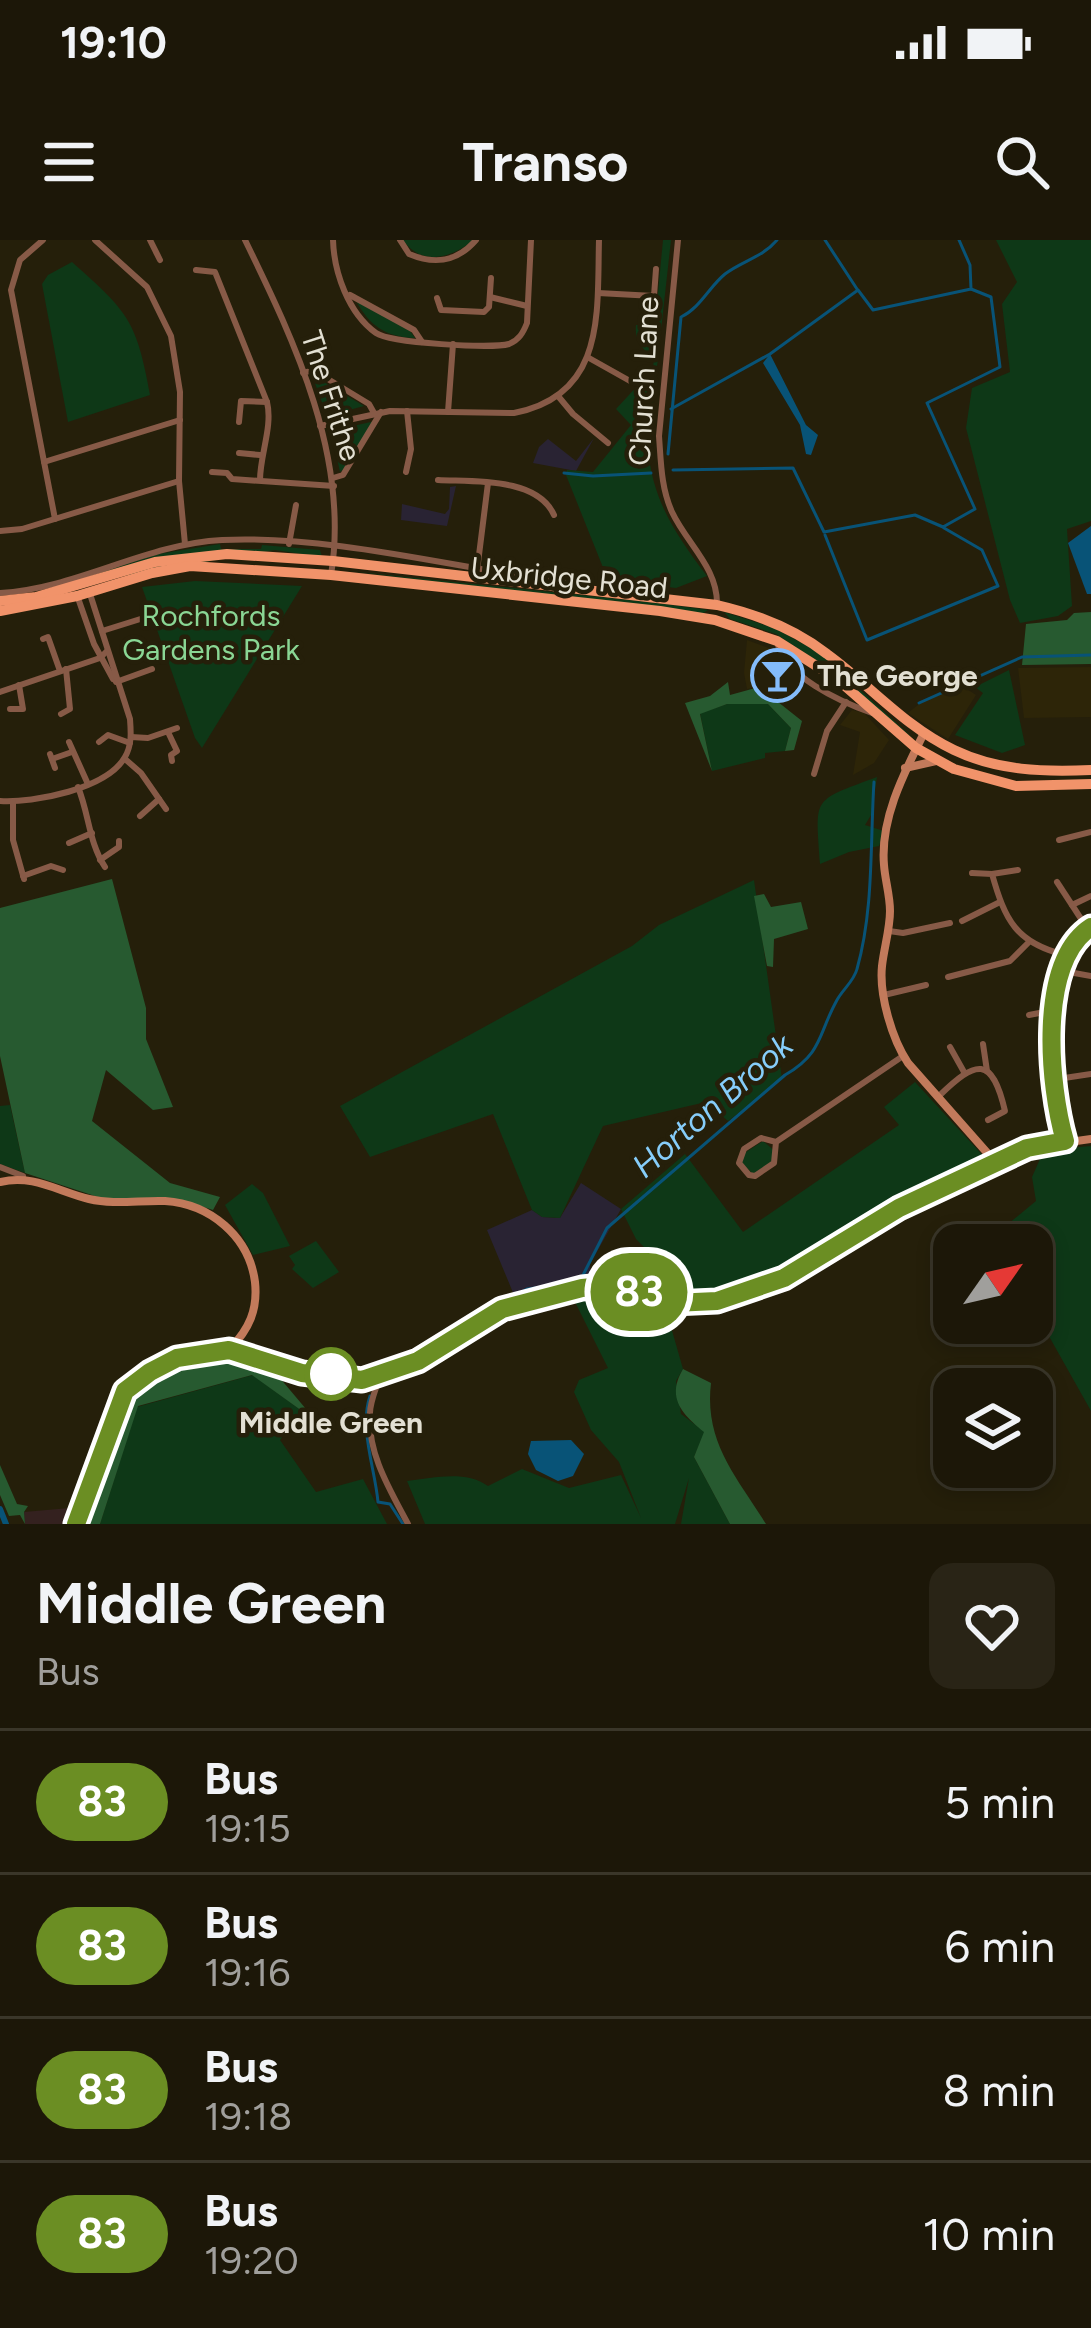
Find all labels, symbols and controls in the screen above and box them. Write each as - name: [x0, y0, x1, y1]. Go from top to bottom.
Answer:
- text: 19:10: [60, 15, 167, 69]
- icon: menu: [36, 129, 102, 195]
- icon: search: [989, 129, 1055, 195]
- text: Transo: [463, 130, 628, 195]
- street label: Church Lane: [621, 295, 666, 467]
- street label: The Frithe: [293, 326, 370, 466]
- street label: Uxbridge Road: [469, 549, 670, 606]
- park label: Rochfords Gardens Park: [122, 597, 300, 668]
- bar icon: The George: [750, 648, 806, 704]
- place label: The George: [817, 657, 978, 694]
- water label: Horton Brook: [624, 1025, 801, 1185]
- north arrow: [933, 1224, 1053, 1344]
- map controls: [933, 1224, 1053, 1488]
- line badge: 83: [585, 1253, 693, 1331]
- text: 83: [614, 1266, 664, 1317]
- marker: Middle Green: [306, 1349, 356, 1399]
- button: layers: [933, 1368, 1053, 1488]
- place label: Middle Green: [239, 1404, 423, 1441]
- button: heart: [929, 1563, 1055, 1689]
- text: Middle Green: [36, 1569, 386, 1637]
- text: Bus: [36, 1648, 100, 1695]
- text: Bus: [204, 1751, 278, 1805]
- text: 5 min: [944, 1775, 1055, 1829]
- text: 83: [77, 1776, 127, 1827]
- text: 19:15: [204, 1805, 291, 1852]
- text: Bus: [204, 1895, 278, 1949]
- text: 6 min: [945, 1919, 1055, 1973]
- text: 83: [77, 1920, 127, 1971]
- text: 19:16: [204, 1949, 290, 1996]
- text: Bus: [204, 2039, 278, 2093]
- text: 8 min: [942, 2063, 1055, 2117]
- text: 83: [77, 2064, 127, 2115]
- text: 19:18: [204, 2093, 292, 2140]
- text: Bus: [204, 2183, 278, 2237]
- text: 10 min: [923, 2207, 1055, 2261]
- text: 83: [77, 2208, 127, 2259]
- text: 19:20: [204, 2237, 299, 2284]

